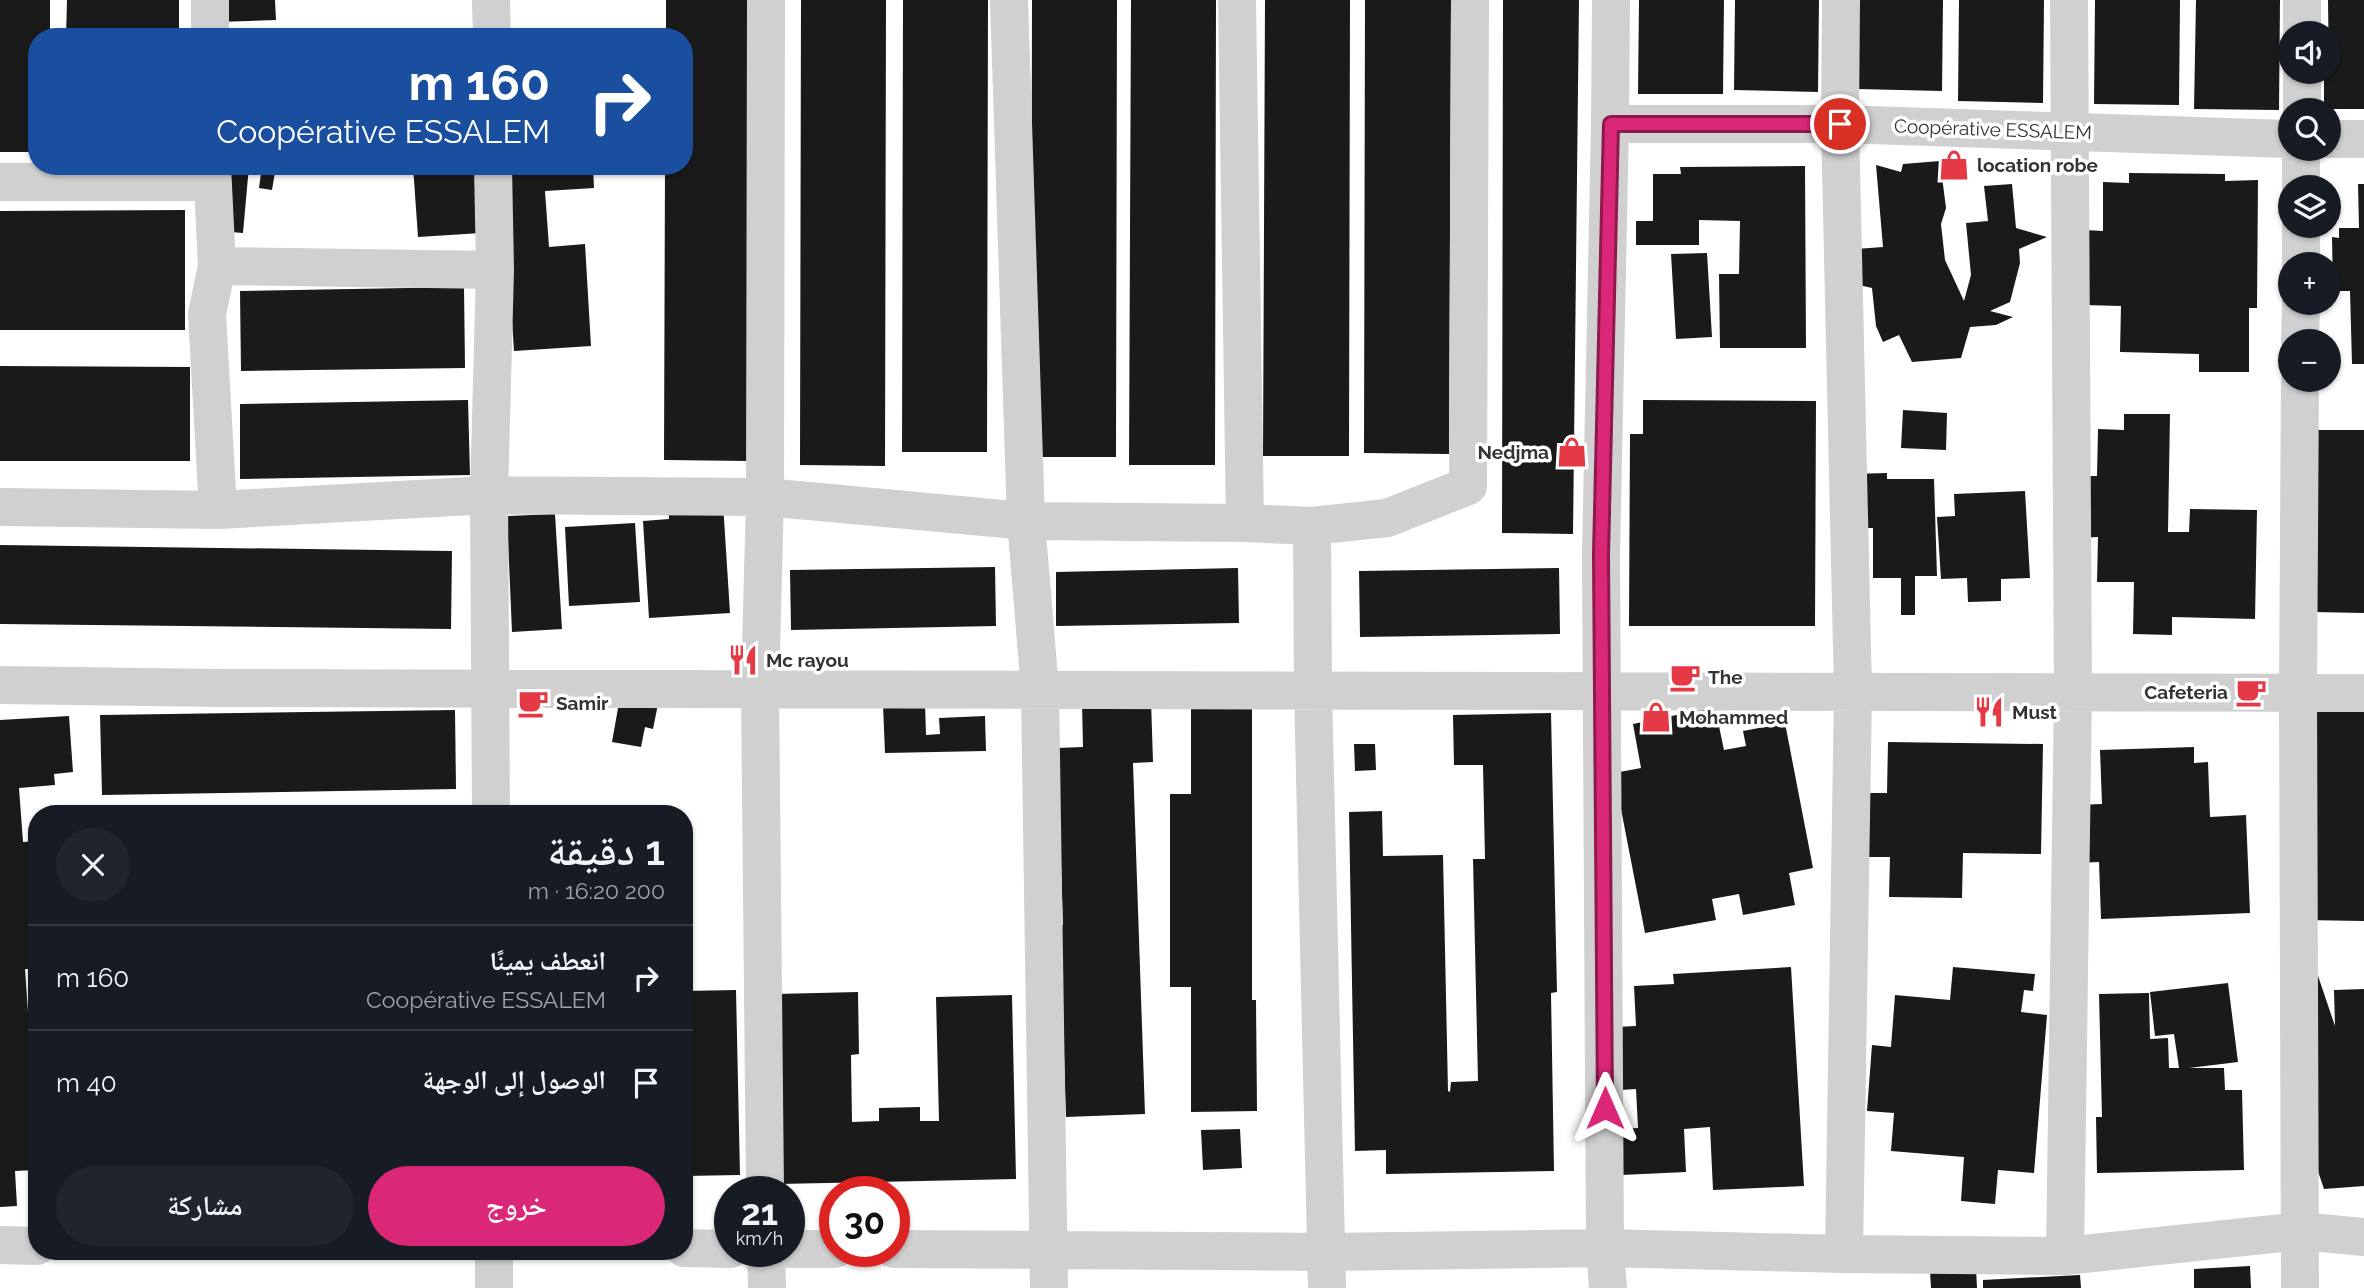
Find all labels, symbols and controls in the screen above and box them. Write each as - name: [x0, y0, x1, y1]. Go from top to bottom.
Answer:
- map controls: [2278, 21, 2341, 392]
- button: sound: [2278, 21, 2341, 84]
- text: 160 m: [409, 54, 550, 111]
- icon: right: [574, 56, 665, 147]
- pin: [1810, 94, 1870, 154]
- button: search: [2278, 98, 2341, 161]
- icon: arrive: [1821, 105, 1859, 143]
- text: Coopérative ESSALEM: [216, 113, 550, 150]
- street label: Coopérative ESSALEM: [1894, 115, 2092, 143]
- shop icon: location robe: [1937, 148, 1971, 182]
- place label: location robe: [1977, 154, 2098, 176]
- button: layers: [2278, 175, 2341, 238]
- button: +: [2278, 252, 2341, 315]
- button: −: [2278, 329, 2341, 392]
- shop icon: Nedjma: [1555, 435, 1589, 469]
- place label: Nedjma: [1477, 441, 1549, 463]
- restaurant icon: Mc rayou: [726, 643, 760, 677]
- place label: Mc rayou: [766, 649, 849, 671]
- cafe icon: The: [1668, 660, 1702, 694]
- place label: The: [1708, 666, 1743, 688]
- cafe icon: Cafeteria: [2234, 675, 2268, 709]
- place label: Cafeteria: [2144, 681, 2228, 703]
- cafe icon: Samir: [516, 686, 550, 720]
- place label: Samir: [556, 692, 609, 714]
- restaurant icon: Must: [1972, 695, 2006, 729]
- shop icon: Mohammed: [1639, 700, 1673, 734]
- place label: Must: [2012, 701, 2058, 723]
- place label: Mohammed: [1679, 706, 1788, 728]
- text: 1 دقيقة: [548, 826, 665, 875]
- button: close: [56, 828, 130, 902]
- text: 200 m · 16:20: [528, 877, 665, 904]
- text: انعطف يمينًا: [489, 946, 606, 976]
- icon: right: [627, 959, 665, 997]
- text: 160 m: [56, 963, 129, 993]
- text: Coopérative ESSALEM: [366, 986, 606, 1013]
- icon: arrive: [627, 1064, 665, 1102]
- text: الوصول إلى الوجهة: [423, 1065, 606, 1095]
- text: 40 m: [56, 1068, 117, 1098]
- position arrow: [1568, 1071, 1642, 1145]
- button: مشاركة: [56, 1166, 354, 1246]
- button: خروج: [368, 1166, 665, 1246]
- speed limit sign: 30: [819, 1176, 910, 1267]
- text: 21: [741, 1192, 778, 1233]
- text: km/h: [736, 1228, 783, 1249]

